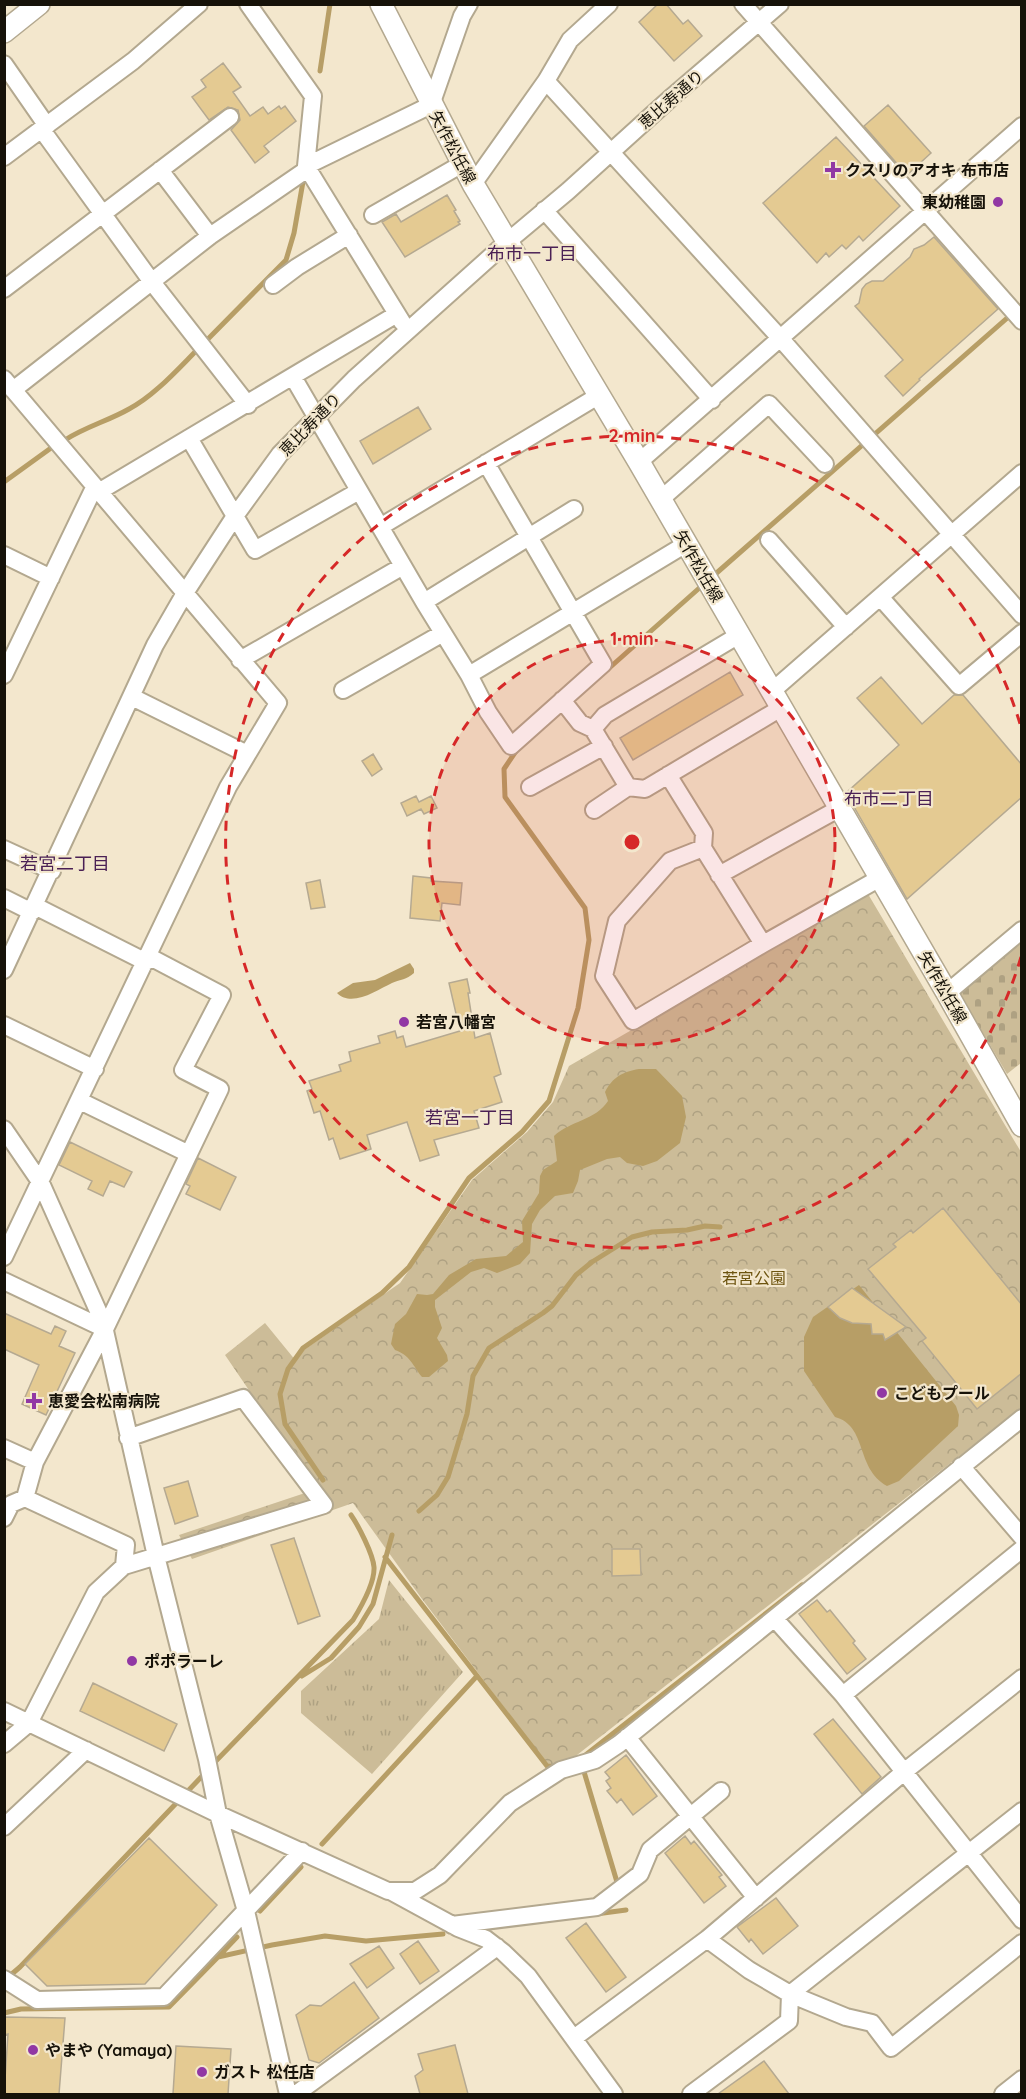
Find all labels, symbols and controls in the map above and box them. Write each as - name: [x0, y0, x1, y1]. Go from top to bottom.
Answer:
- street label: 恵比寿通り: [634, 65, 708, 133]
- street label: 矢作松任線: [425, 107, 481, 187]
- place label: クスリのアオキ 布市店: [845, 160, 1009, 180]
- marker: クスリのアオキ 布市店: [826, 163, 840, 177]
- place label: 東幼稚園: [922, 192, 986, 212]
- marker: 東幼稚園: [991, 195, 1005, 209]
- district label: 布市一丁目: [487, 242, 577, 265]
- street label: 恵比寿通り: [275, 388, 345, 460]
- text: 2 min: [609, 424, 655, 447]
- street label: 矢作松任線: [670, 526, 728, 606]
- text: 1 min: [610, 627, 654, 650]
- district label: 布市二丁目: [844, 787, 934, 810]
- centre of rings: [622, 832, 642, 852]
- district label: 若宮二丁目: [20, 852, 110, 875]
- street label: 矢作松任線: [914, 947, 972, 1027]
- place label: 若宮八幡宮: [416, 1012, 496, 1032]
- marker: 若宮八幡宮: [397, 1015, 411, 1029]
- district label: 若宮一丁目: [425, 1106, 515, 1129]
- park label: 若宮公園: [722, 1268, 786, 1288]
- place label: こどもプール: [894, 1383, 990, 1403]
- marker: こどもプール: [875, 1386, 889, 1400]
- place label: 恵愛会松南病院: [48, 1391, 160, 1411]
- marker: 恵愛会松南病院: [25, 1392, 43, 1410]
- place label: ポポラーレ: [144, 1651, 224, 1671]
- marker: ポポラーレ: [125, 1654, 139, 1668]
- place label: やまや (Yamaya): [45, 2040, 173, 2060]
- marker: やまや (Yamaya): [26, 2043, 40, 2057]
- place label: ガスト 松任店: [214, 2062, 314, 2082]
- marker: ガスト 松任店: [195, 2065, 209, 2079]

